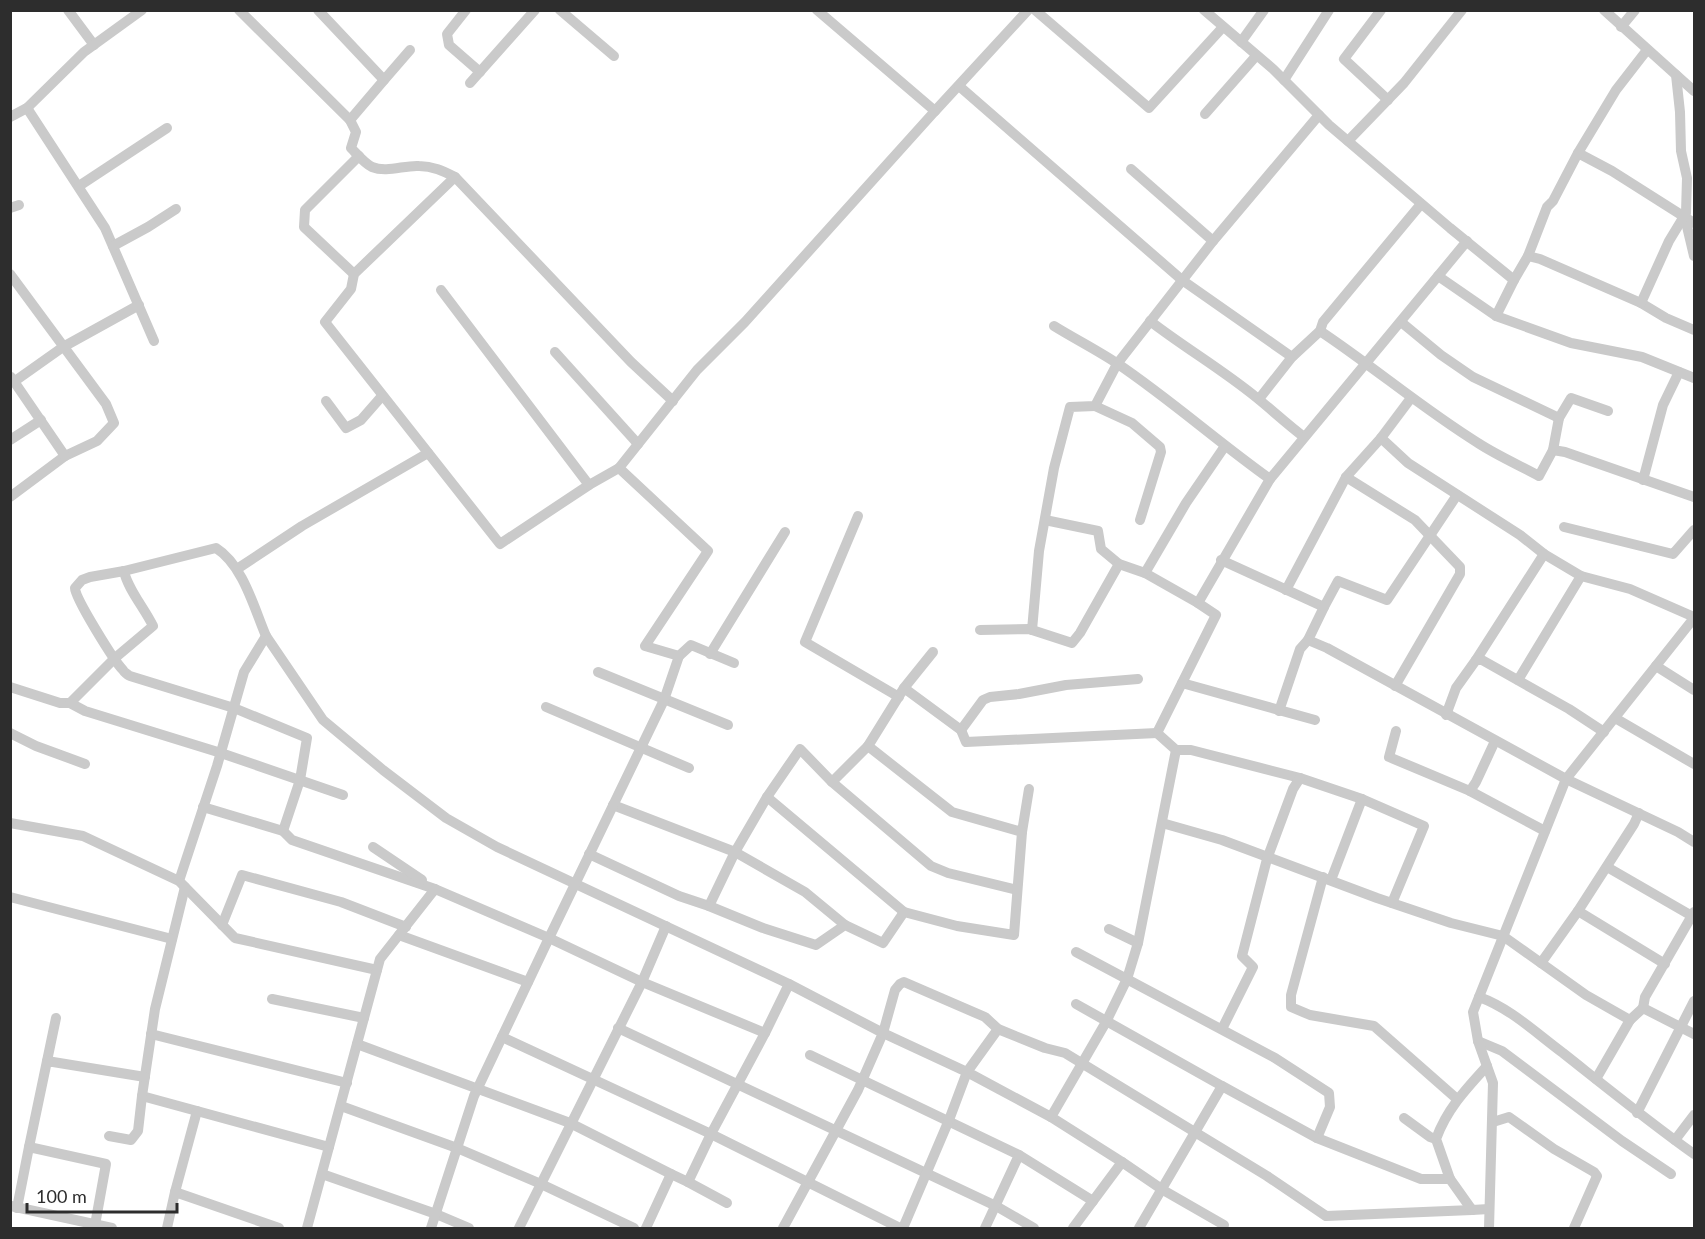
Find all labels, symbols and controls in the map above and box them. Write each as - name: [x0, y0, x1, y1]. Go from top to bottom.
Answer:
- scale bar: [27, 1176, 177, 1214]
- text: 100 m: [36, 1185, 87, 1207]

